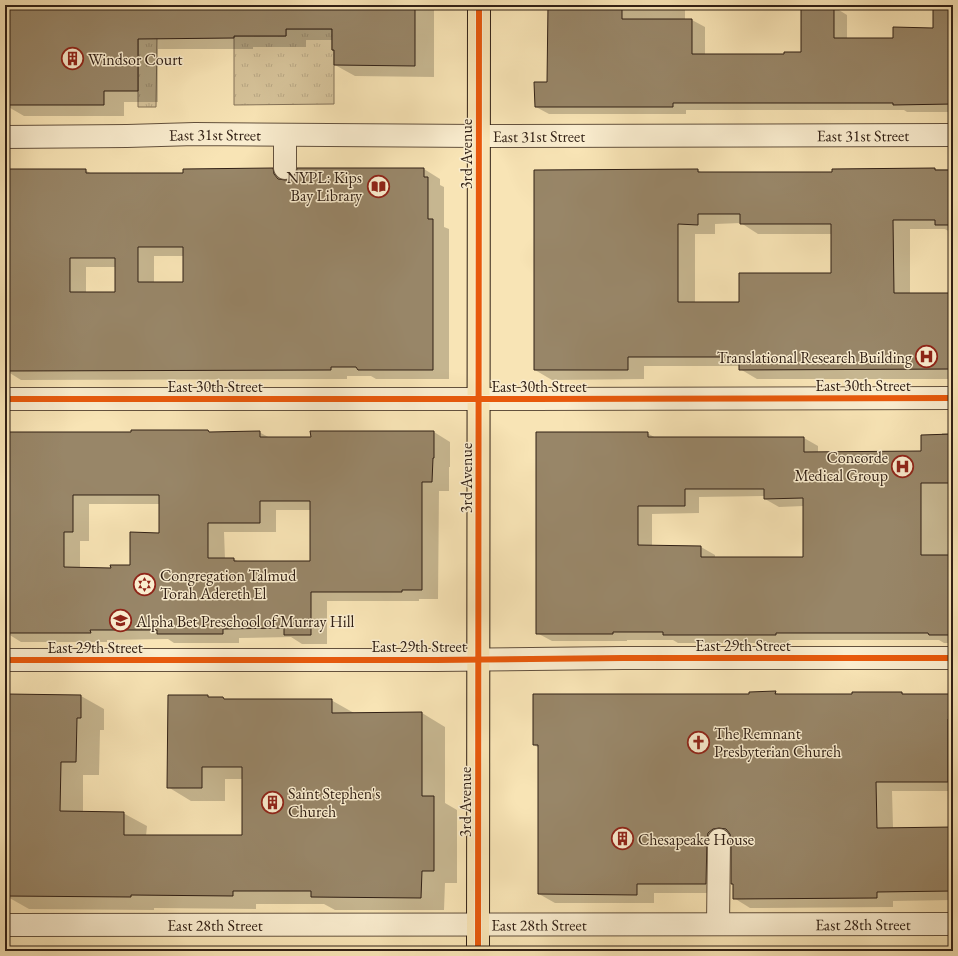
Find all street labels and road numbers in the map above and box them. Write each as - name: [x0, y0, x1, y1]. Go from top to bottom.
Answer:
- street label: 3rd Avenue: [456, 119, 477, 189]
- street label: East 31st Street: [168, 124, 261, 146]
- street label: East 31st Street: [817, 125, 909, 146]
- street label: East 31st Street: [493, 126, 585, 147]
- street label: East 30th Street: [815, 375, 911, 396]
- street label: East 30th Street: [167, 376, 263, 397]
- street label: East 30th Street: [491, 376, 587, 397]
- street label: 3rd Avenue: [456, 443, 477, 513]
- street label: East 29th Street: [695, 635, 791, 656]
- street label: East 29th Street: [371, 636, 467, 657]
- street label: East 29th Street: [47, 637, 143, 658]
- street label: 3rd Avenue: [455, 767, 476, 837]
- street label: East 28th Street: [491, 914, 587, 935]
- street label: East 28th Street: [815, 914, 911, 935]
- street label: East 28th Street: [167, 915, 263, 936]

